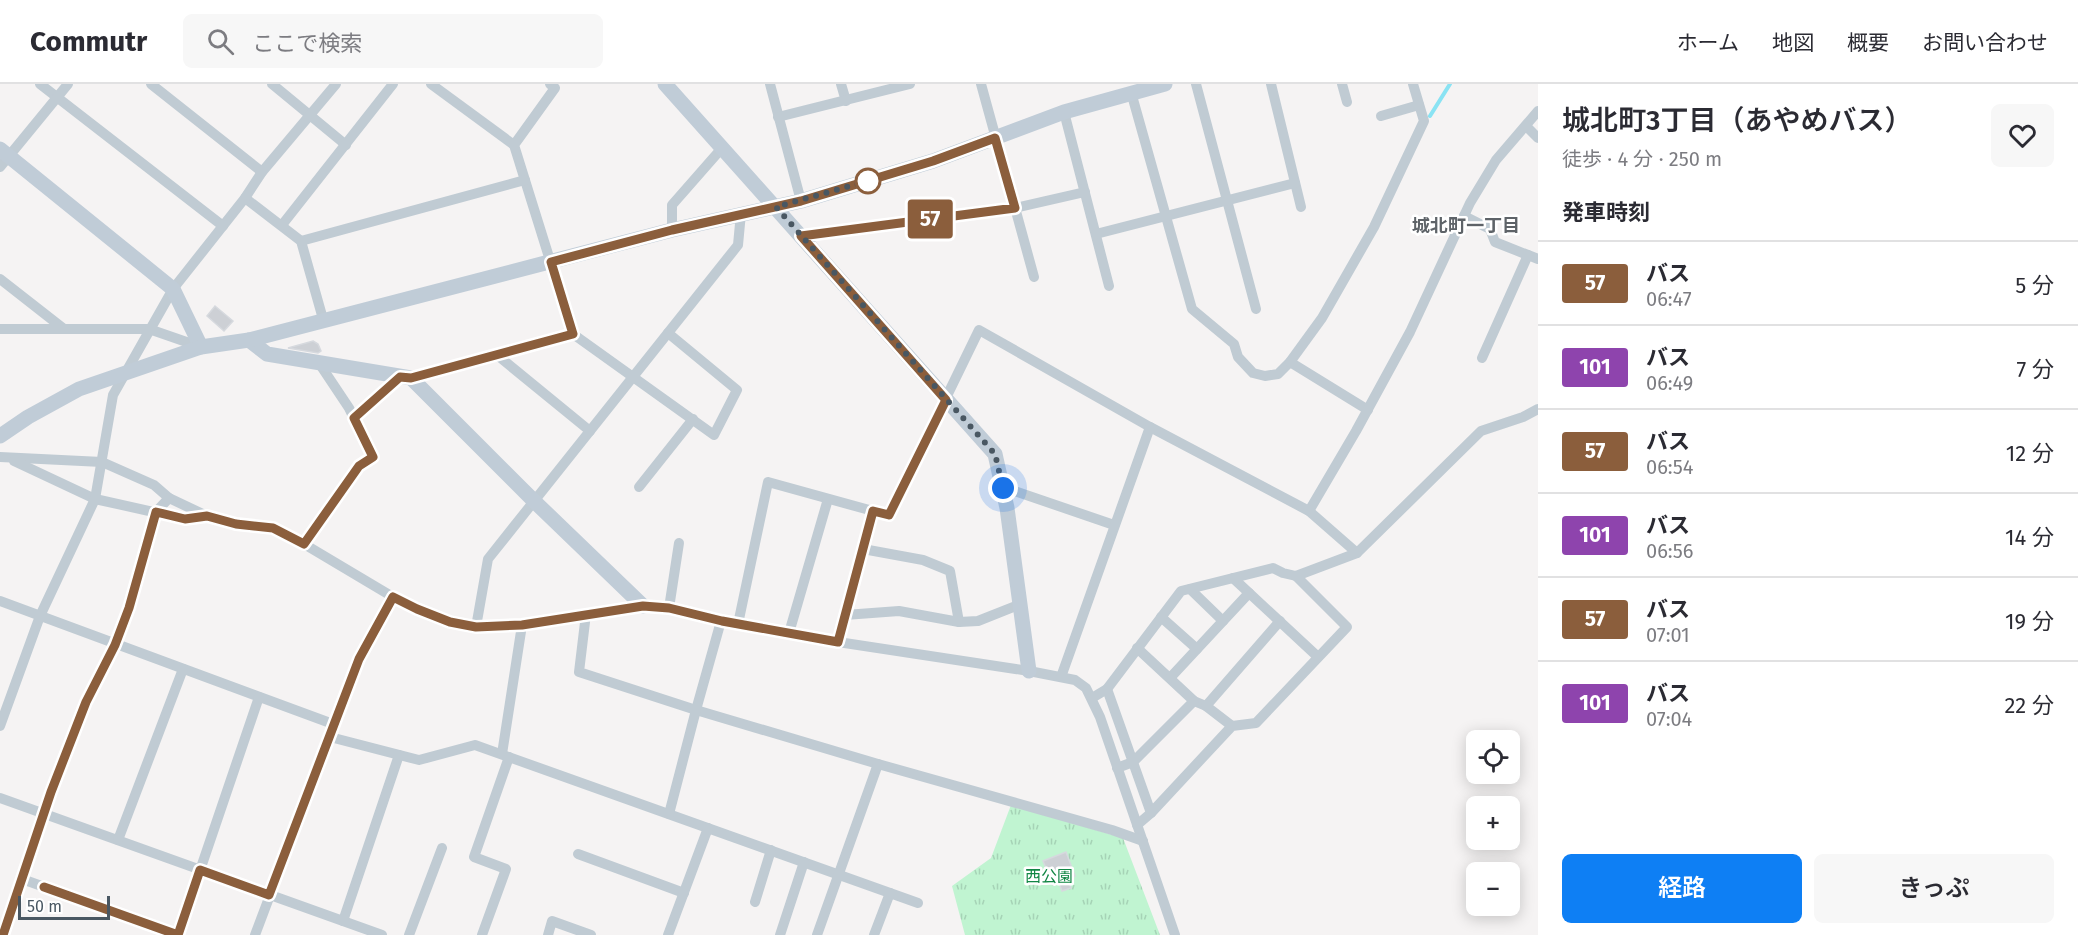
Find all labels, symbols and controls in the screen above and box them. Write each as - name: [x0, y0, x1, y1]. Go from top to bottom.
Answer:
- search box: [183, 14, 603, 68]
- text: Commutr: [30, 25, 147, 58]
- icon: search: [204, 25, 237, 58]
- text: ここで検索: [252, 30, 362, 57]
- text: ホーム: [1677, 30, 1739, 56]
- text: 地図: [1772, 30, 1814, 56]
- text: 概要: [1847, 30, 1889, 56]
- text: お問い合わせ: [1922, 30, 2048, 56]
- text: 城北町3丁目（あやめバス）: [1562, 104, 1912, 137]
- button: heart: [1991, 104, 2054, 167]
- text: 徒歩 · 4 分 · 250 m: [1562, 147, 1722, 171]
- unlabelled marker: [855, 168, 881, 194]
- text: 発車時刻: [1562, 199, 1650, 226]
- line badge: 57: [903, 200, 957, 238]
- text: 57: [920, 206, 940, 232]
- district label: 城北町一丁目: [1412, 215, 1520, 237]
- text: バス: [1646, 260, 1690, 287]
- text: 57: [1585, 270, 1605, 296]
- text: 5 分: [2015, 272, 2054, 299]
- text: 06:47: [1646, 287, 1692, 311]
- text: バス: [1646, 344, 1690, 371]
- text: 101: [1579, 354, 1611, 380]
- text: 7 分: [2016, 356, 2054, 383]
- text: 06:49: [1646, 371, 1693, 395]
- text: バス: [1646, 428, 1690, 455]
- text: 57: [1585, 438, 1605, 464]
- text: 12 分: [2006, 440, 2054, 467]
- text: 06:54: [1646, 455, 1693, 479]
- your location: [988, 473, 1018, 503]
- text: バス: [1646, 512, 1690, 539]
- text: 101: [1579, 522, 1611, 548]
- text: 14 分: [2005, 524, 2054, 551]
- text: 06:56: [1646, 539, 1693, 563]
- text: バス: [1646, 596, 1690, 623]
- text: 57: [1585, 606, 1605, 632]
- text: 19 分: [2005, 608, 2054, 635]
- text: 07:01: [1646, 623, 1690, 647]
- text: バス: [1646, 680, 1690, 707]
- text: 101: [1579, 690, 1611, 716]
- text: 22 分: [2004, 692, 2054, 719]
- text: 07:04: [1646, 707, 1692, 731]
- map controls: [1466, 730, 1520, 916]
- button: locate: [1466, 730, 1520, 784]
- button: +: [1466, 796, 1520, 850]
- button: 経路: [1562, 854, 1802, 923]
- button: きっぷ: [1814, 854, 2054, 923]
- button: −: [1466, 862, 1520, 916]
- park label: 西公園: [1025, 867, 1073, 886]
- scale bar: [18, 893, 110, 920]
- text: 50 m: [27, 897, 62, 916]

